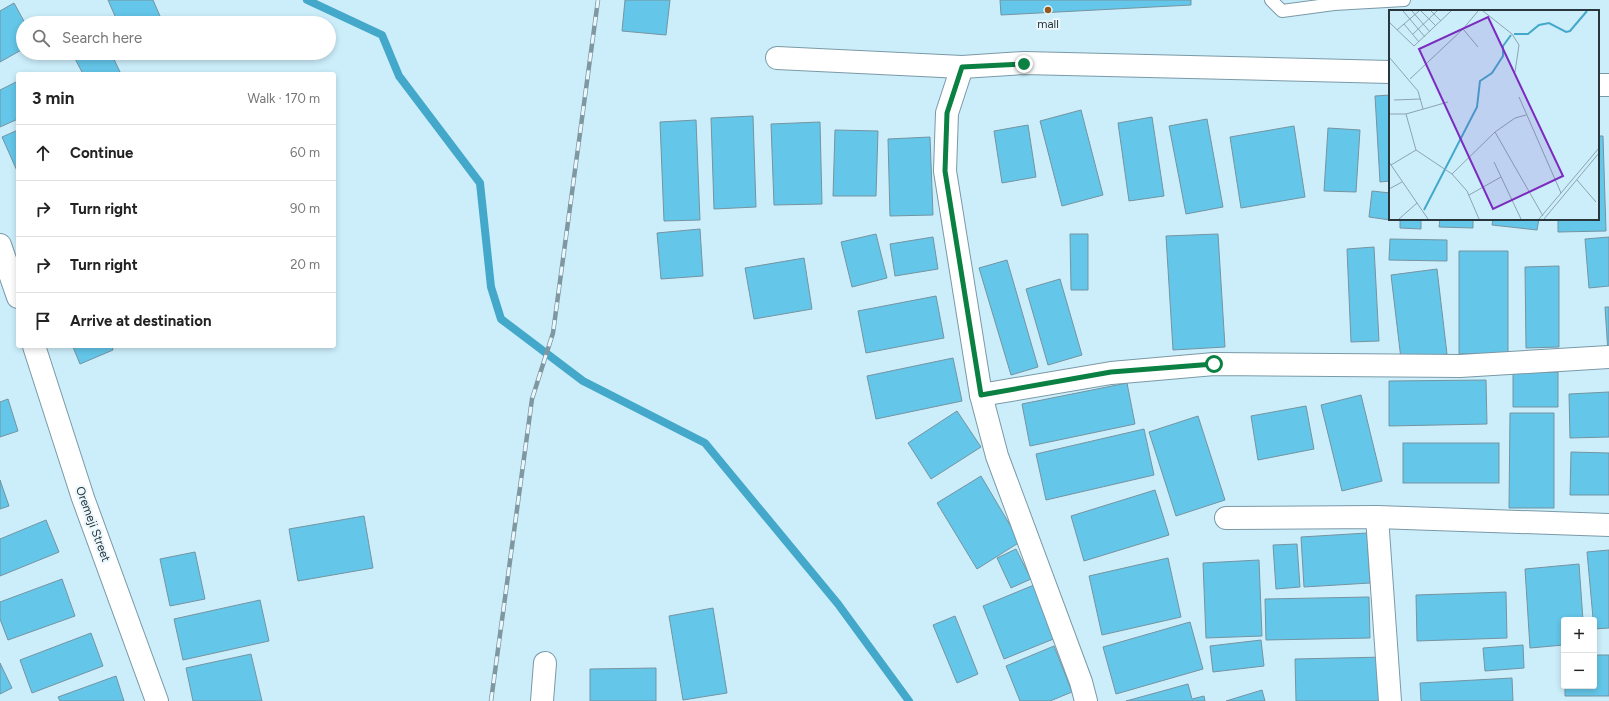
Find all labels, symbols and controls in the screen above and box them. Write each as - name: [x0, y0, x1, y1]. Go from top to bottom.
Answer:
- marker: mall: [1043, 5, 1053, 15]
- inset map: [1389, 10, 1599, 220]
- search box: [16, 16, 336, 60]
- place label: mall: [1037, 17, 1059, 31]
- icon: search: [30, 27, 52, 49]
- text: Search here: [62, 29, 142, 47]
- route end: [1015, 55, 1033, 73]
- text: 3 min: [32, 88, 74, 108]
- text: Walk · 170 m: [248, 91, 320, 106]
- icon: ahead: [32, 142, 54, 164]
- text: Continue: [70, 144, 133, 162]
- text: 60 m: [290, 145, 320, 160]
- icon: right: [32, 198, 54, 220]
- text: Turn right: [70, 200, 138, 218]
- text: 90 m: [290, 201, 320, 216]
- icon: right: [32, 254, 54, 276]
- text: Turn right: [70, 256, 138, 274]
- text: 20 m: [290, 257, 320, 272]
- icon: arrive: [32, 310, 54, 332]
- text: Arrive at destination: [70, 312, 211, 330]
- route start: [1205, 355, 1223, 373]
- street label: Oremeji Street: [73, 484, 113, 564]
- map controls: [1561, 617, 1597, 689]
- button: +: [1561, 617, 1597, 653]
- button: −: [1561, 653, 1597, 689]

